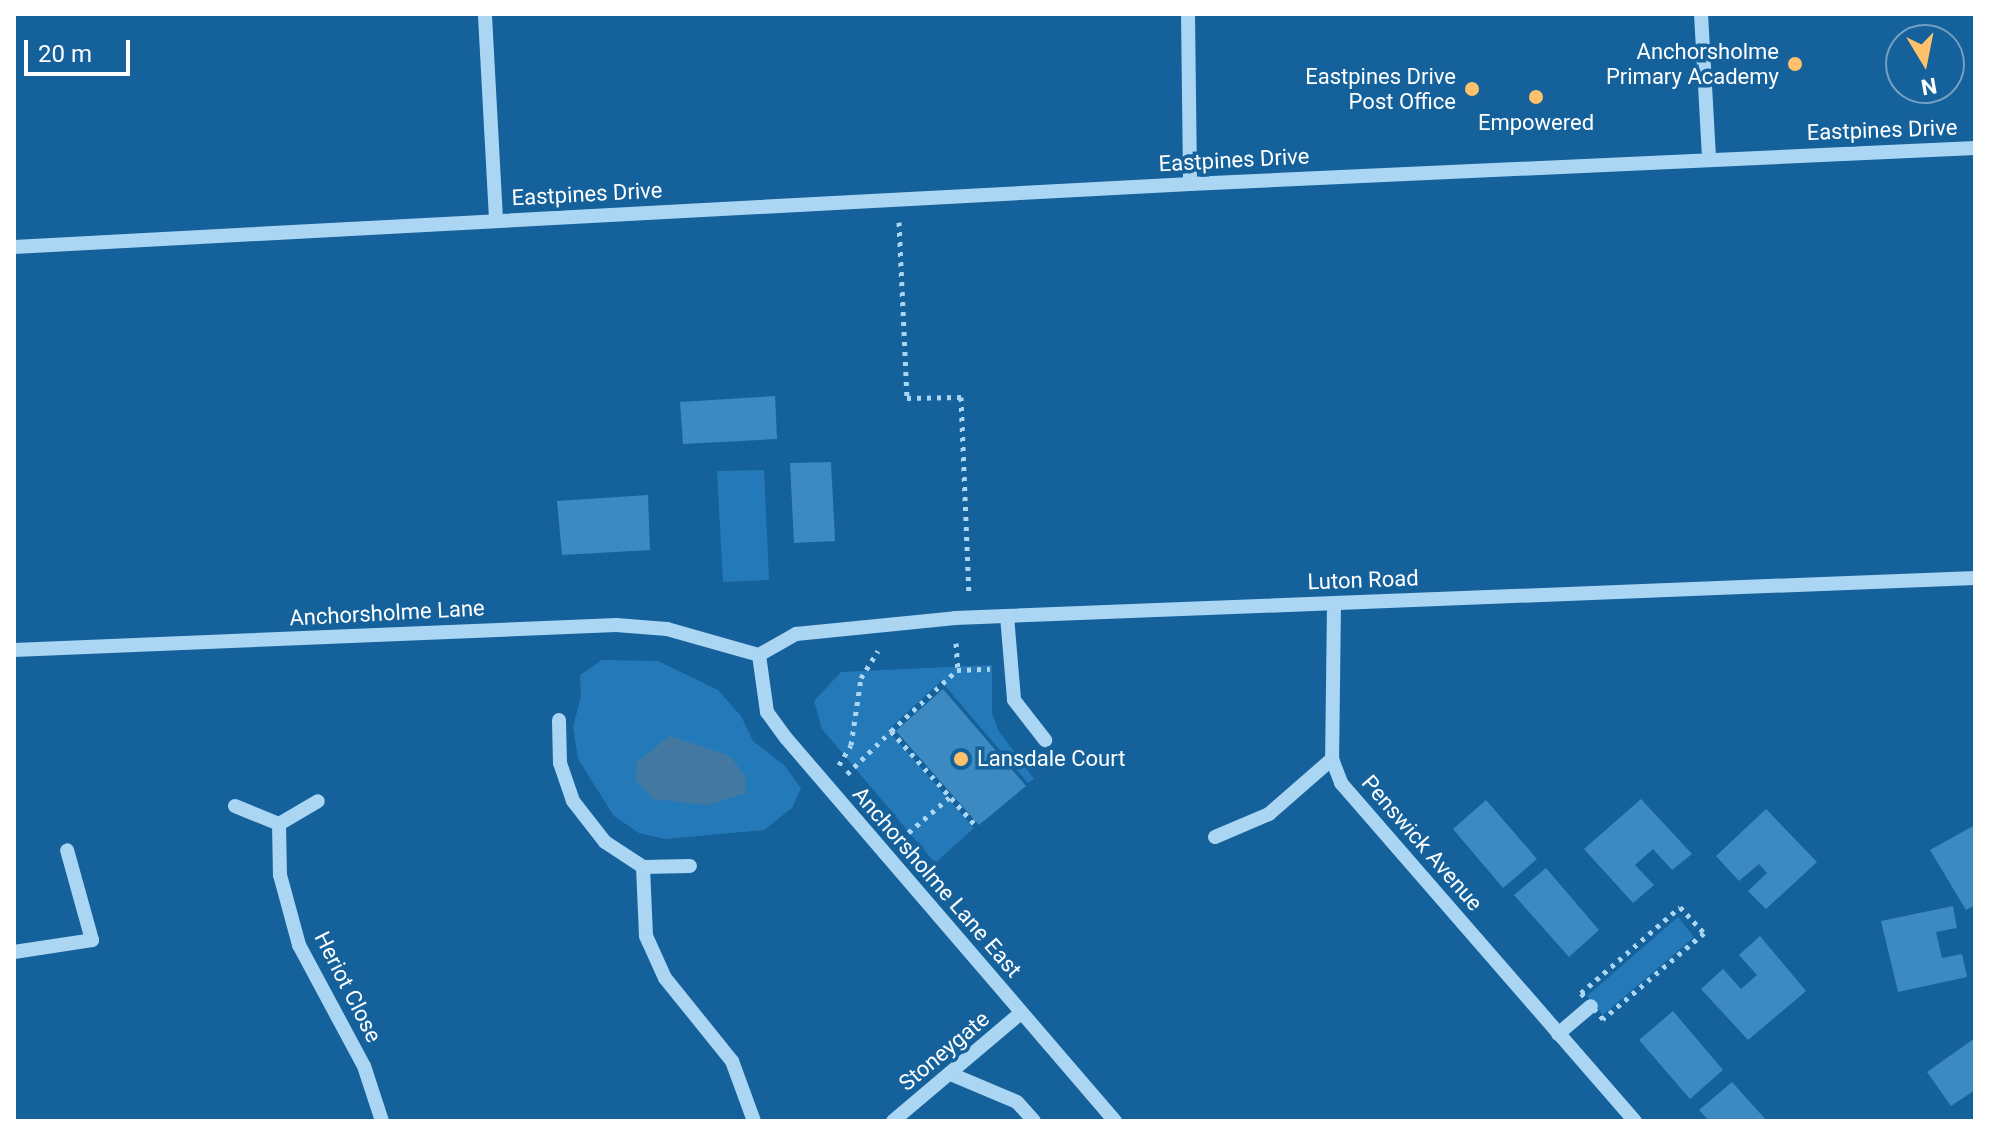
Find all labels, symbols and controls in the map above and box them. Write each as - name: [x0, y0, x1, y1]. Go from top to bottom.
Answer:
- scale bar: [28, 24, 134, 74]
- north arrow: [1885, 24, 1965, 104]
- place label: Anchorsholme Primary Academy: [1606, 38, 1779, 90]
- text: 20 m: [38, 40, 92, 68]
- marker: Anchorsholme Primary Academy: [1786, 55, 1804, 73]
- place label: Eastpines Drive Post Office: [1305, 63, 1456, 114]
- text: N: [1919, 72, 1939, 100]
- marker: Eastpines Drive Post Office: [1463, 80, 1481, 98]
- marker: Empowered: [1527, 88, 1545, 106]
- place label: Empowered: [1478, 110, 1594, 136]
- street label: Eastpines Drive: [1806, 114, 1958, 146]
- street label: Eastpines Drive: [1158, 143, 1310, 177]
- street label: Eastpines Drive: [511, 177, 663, 211]
- street label: Luton Road: [1307, 565, 1419, 595]
- street label: Anchorsholme Lane: [289, 595, 485, 631]
- place label: Lansdale Court: [977, 746, 1125, 772]
- marker: Lansdale Court: [952, 750, 970, 768]
- street label: Penswick Avenue: [1356, 770, 1488, 916]
- street label: Anchorsholme Lane East: [847, 781, 1027, 983]
- street label: Heriot Close: [309, 927, 387, 1047]
- street label: Stoneygate: [893, 1006, 995, 1096]

